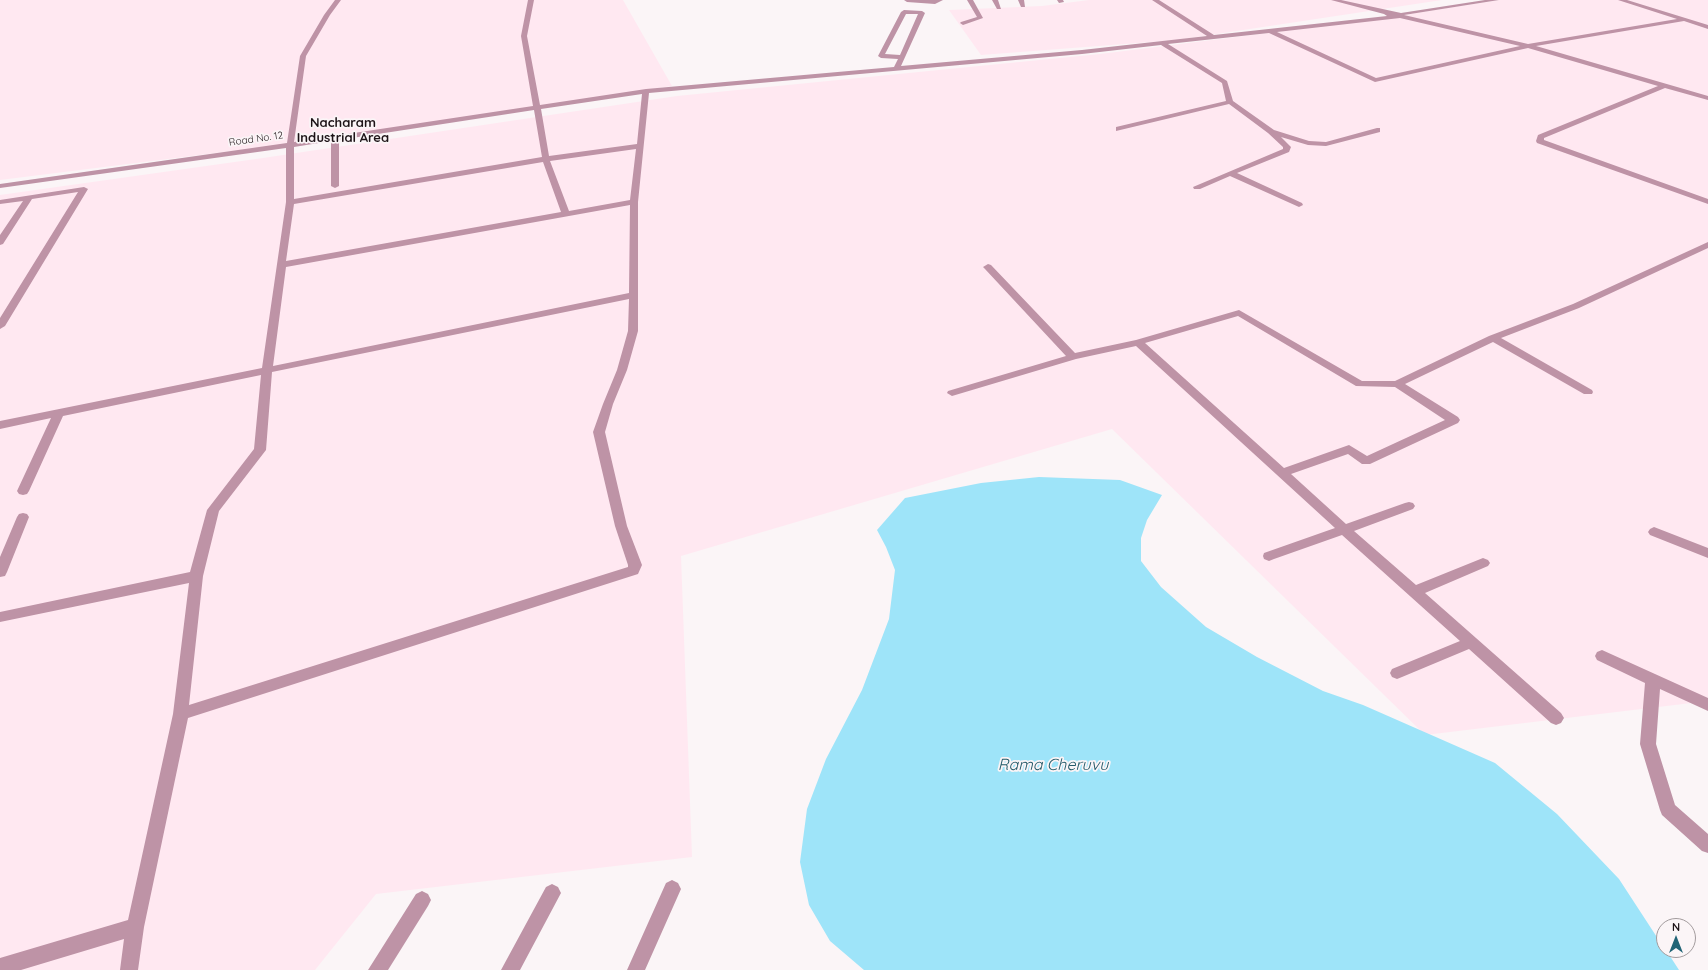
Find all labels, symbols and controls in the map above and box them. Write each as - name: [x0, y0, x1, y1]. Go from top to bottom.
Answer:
- district label: Nacharam Industrial Area: [297, 115, 389, 146]
- street label: Road No. 12: [228, 129, 284, 149]
- water label: Rama Cheruvu: [998, 755, 1108, 775]
- north arrow: [1656, 918, 1696, 958]
- text: N: [1672, 920, 1680, 934]

